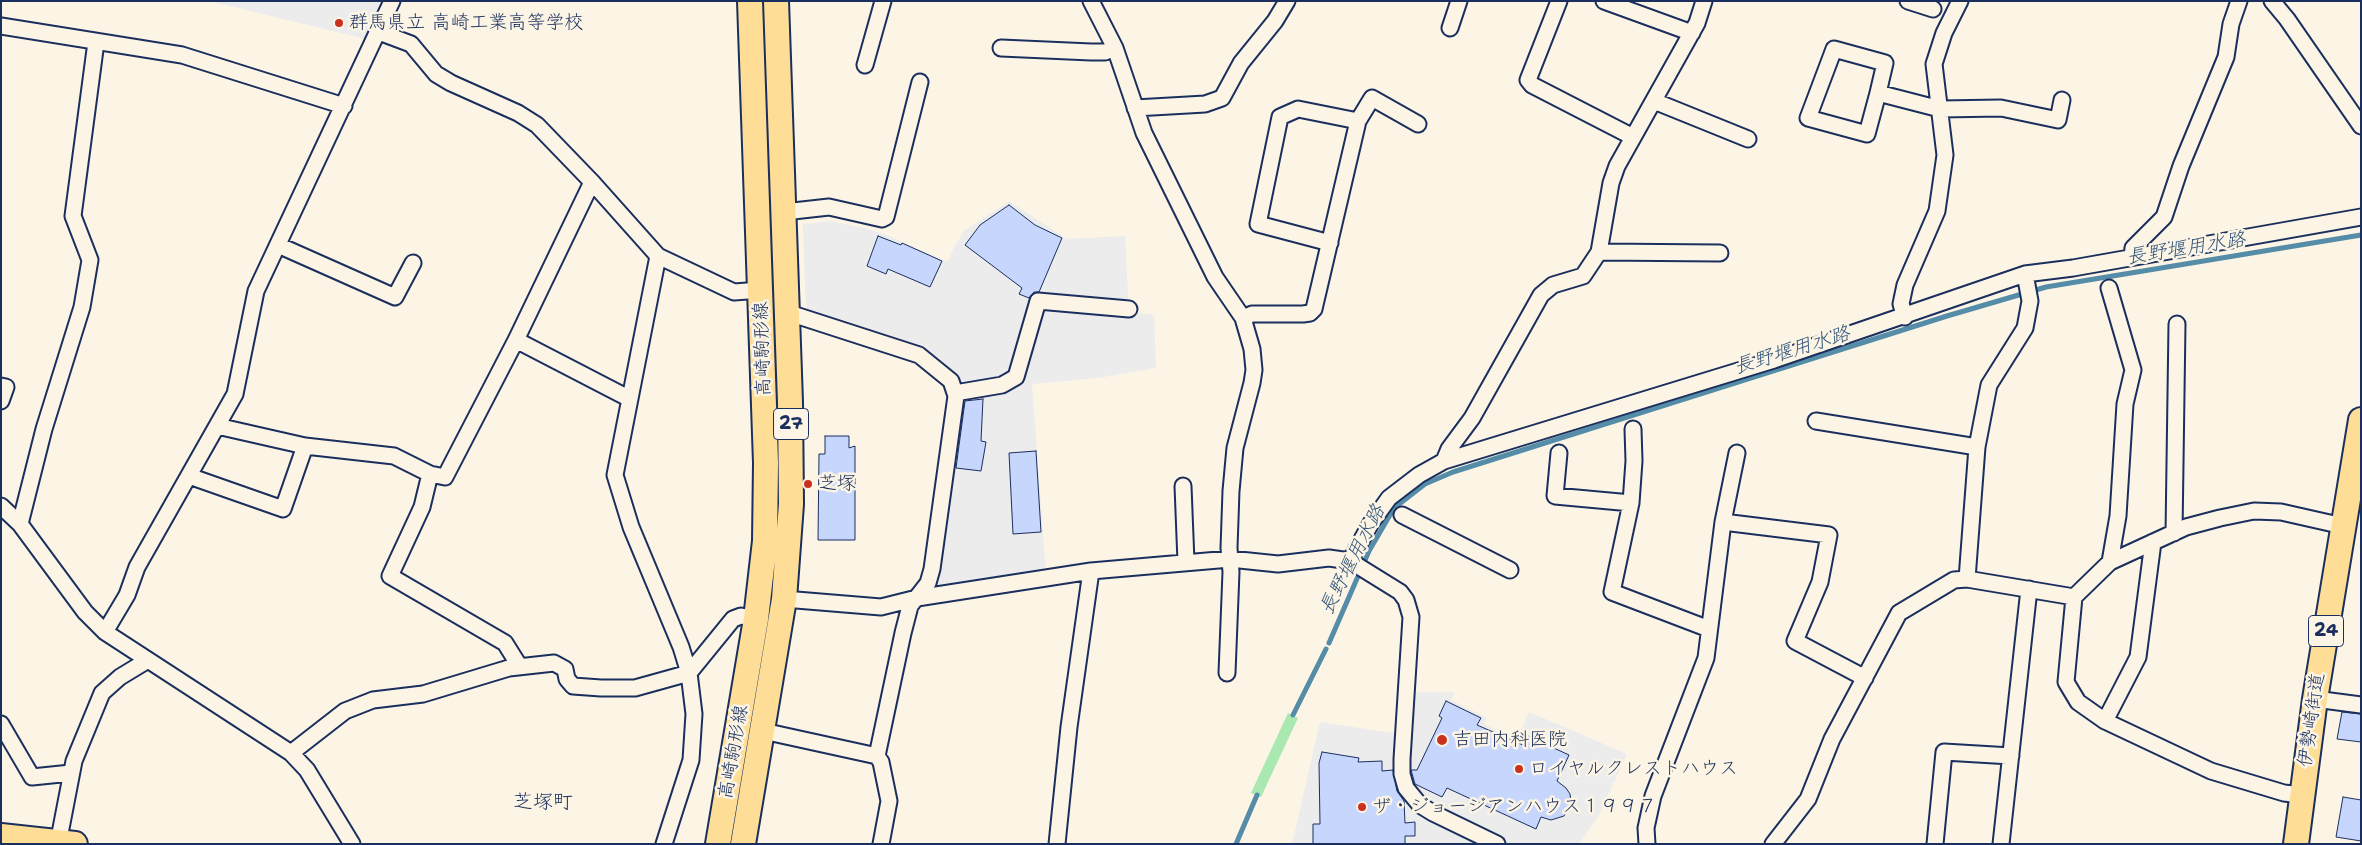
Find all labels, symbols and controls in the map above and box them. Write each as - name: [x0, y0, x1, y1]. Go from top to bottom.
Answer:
- place label: 群馬県立 高崎工業高等学校: [349, 12, 583, 34]
- marker: 群馬県立 高崎工業高等学校: [333, 17, 345, 29]
- water label: 長野堰用水路: [2125, 228, 2247, 270]
- street label: 高崎駒形線: [750, 301, 776, 397]
- water label: 長野堰用水路: [1731, 322, 1853, 380]
- road number: 27: [774, 408, 808, 439]
- place label: 芝塚: [818, 473, 856, 495]
- marker: 芝塚: [802, 478, 814, 490]
- water label: 長野堰用水路: [1315, 501, 1391, 619]
- road number: 24: [2308, 616, 2344, 646]
- street label: 伊勢崎街道: [2294, 671, 2330, 769]
- street label: 高崎駒形線: [715, 703, 753, 801]
- place label: 吉田内科医院: [1453, 729, 1567, 751]
- marker: 吉田内科医院: [1435, 733, 1449, 747]
- place label: ロイヤルクレストハウス: [1529, 758, 1738, 780]
- marker: ロイヤルクレストハウス: [1513, 763, 1525, 775]
- district label: 芝塚町: [513, 791, 573, 815]
- place label: ザ・ジョージアンハウス１９９７: [1372, 796, 1657, 818]
- marker: ザ・ジョージアンハウス１９９７: [1356, 801, 1368, 813]

